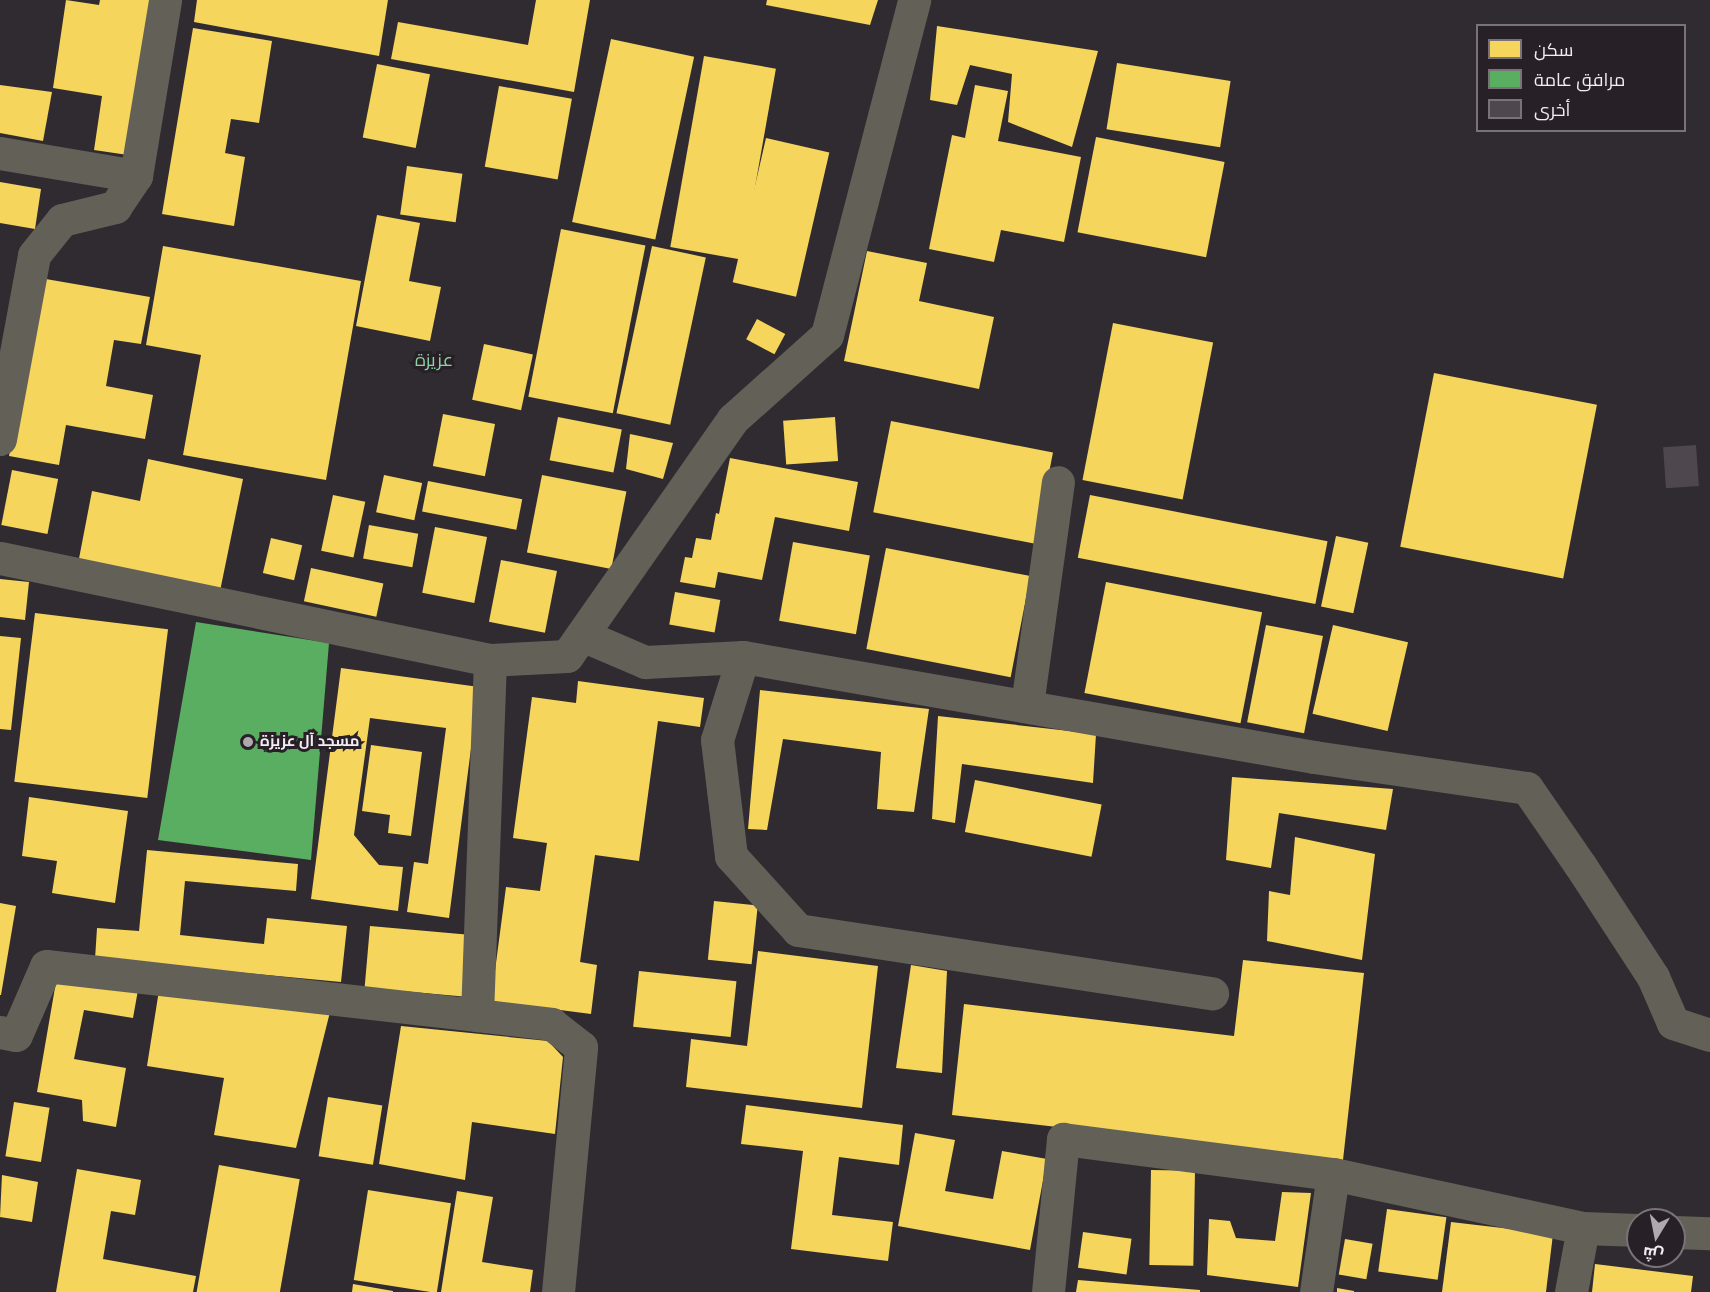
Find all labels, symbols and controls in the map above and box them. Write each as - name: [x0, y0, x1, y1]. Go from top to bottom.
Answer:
- legend: [1476, 24, 1686, 132]
- text: سكن: [1534, 39, 1573, 61]
- text: مرافق عامة: [1534, 69, 1625, 91]
- text: أخرى: [1534, 99, 1570, 121]
- district label: عزيزة: [415, 349, 453, 371]
- place label: مسجد آل عزيزة: [260, 733, 359, 751]
- marker: مسجد آل عزيزة: [241, 735, 255, 749]
- north arrow: [1626, 1208, 1686, 1268]
- text: ش: [1641, 1243, 1665, 1265]

